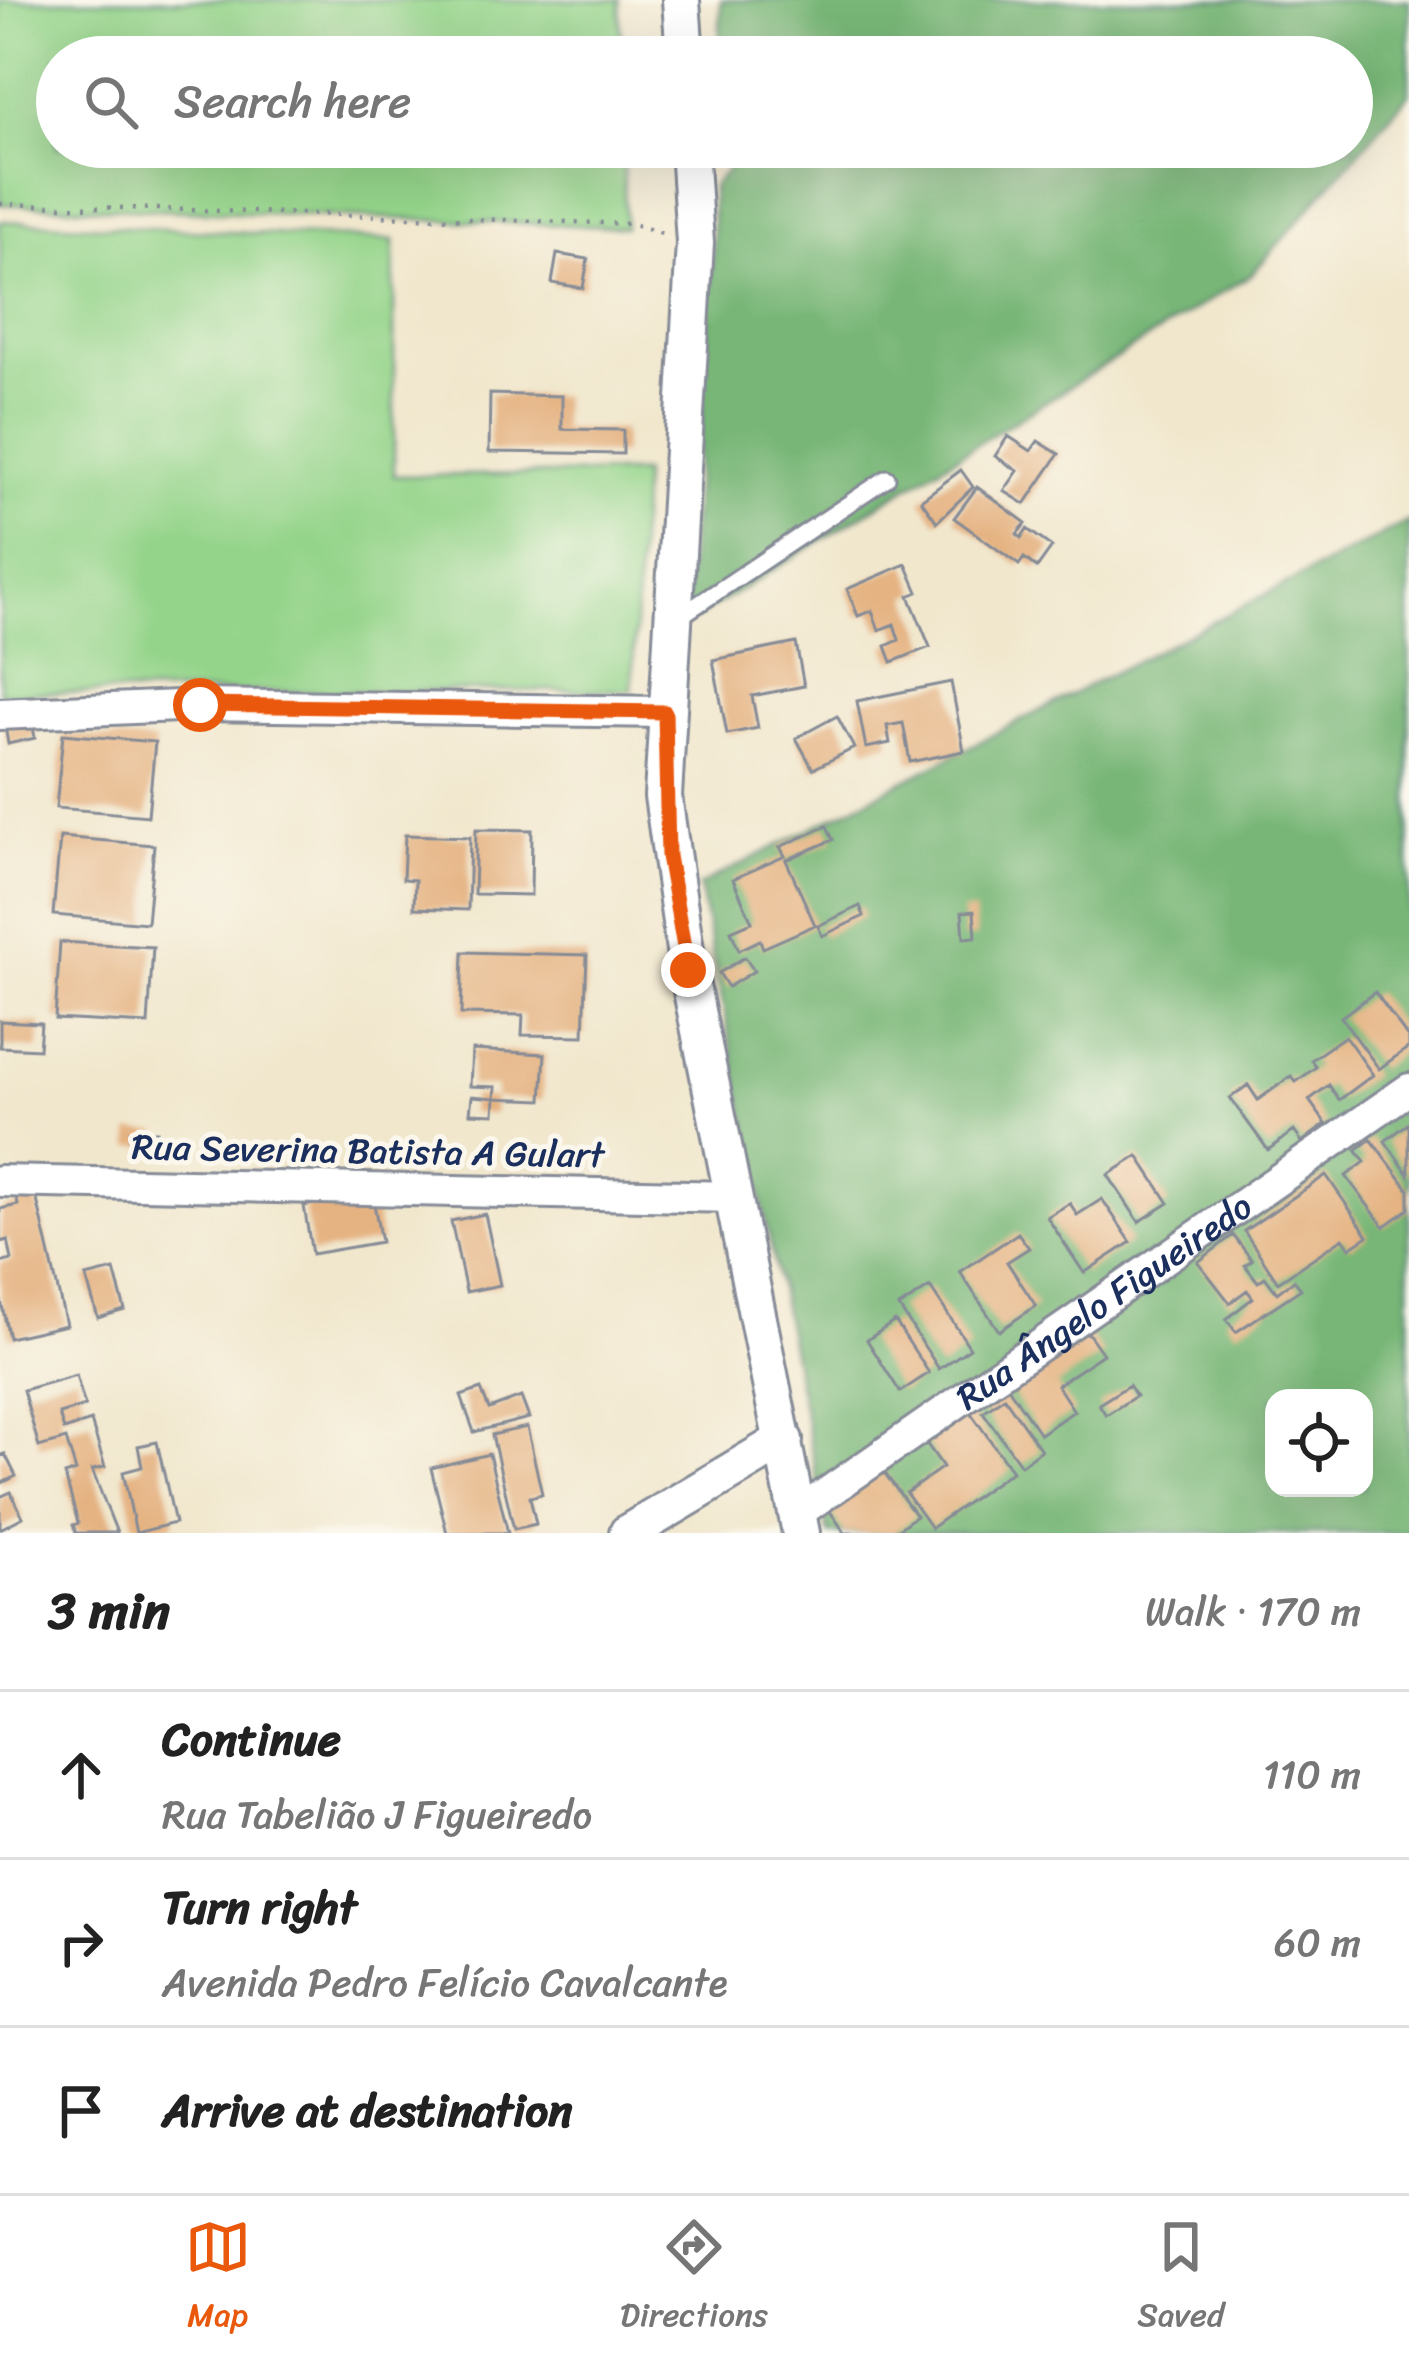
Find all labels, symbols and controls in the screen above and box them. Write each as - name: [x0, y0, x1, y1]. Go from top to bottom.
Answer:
- search box: [36, 36, 1373, 168]
- text: Search here: [174, 62, 411, 142]
- icon: search: [78, 69, 144, 135]
- route start: [173, 678, 227, 732]
- route end: [661, 943, 715, 997]
- street label: Rua Severina Batista A Gulart: [131, 1115, 606, 1187]
- street label: Rua Ângelo Figueiredo: [942, 1176, 1266, 1428]
- map controls: [1265, 1389, 1373, 1497]
- button: locate: [1265, 1389, 1373, 1497]
- text: 3 min: [48, 1566, 170, 1656]
- text: Walk · 170 m: [1145, 1577, 1361, 1646]
- text: Continue: [162, 1700, 341, 1780]
- text: 110 m: [1263, 1740, 1361, 1809]
- icon: ahead: [48, 1742, 114, 1808]
- text: Rua Tabelião J Figueiredo: [162, 1780, 592, 1849]
- text: Turn right: [162, 1868, 357, 1948]
- text: 60 m: [1274, 1908, 1361, 1977]
- icon: right: [48, 1910, 114, 1976]
- text: Avenida Pedro Felício Cavalcante: [162, 1948, 727, 2017]
- text: Arrive at destination: [162, 2071, 572, 2151]
- icon: arrive: [48, 2078, 114, 2144]
- tab: Map: [185, 2214, 251, 2344]
- tab: Directions: [620, 2214, 768, 2344]
- tab: Saved: [1137, 2214, 1224, 2344]

